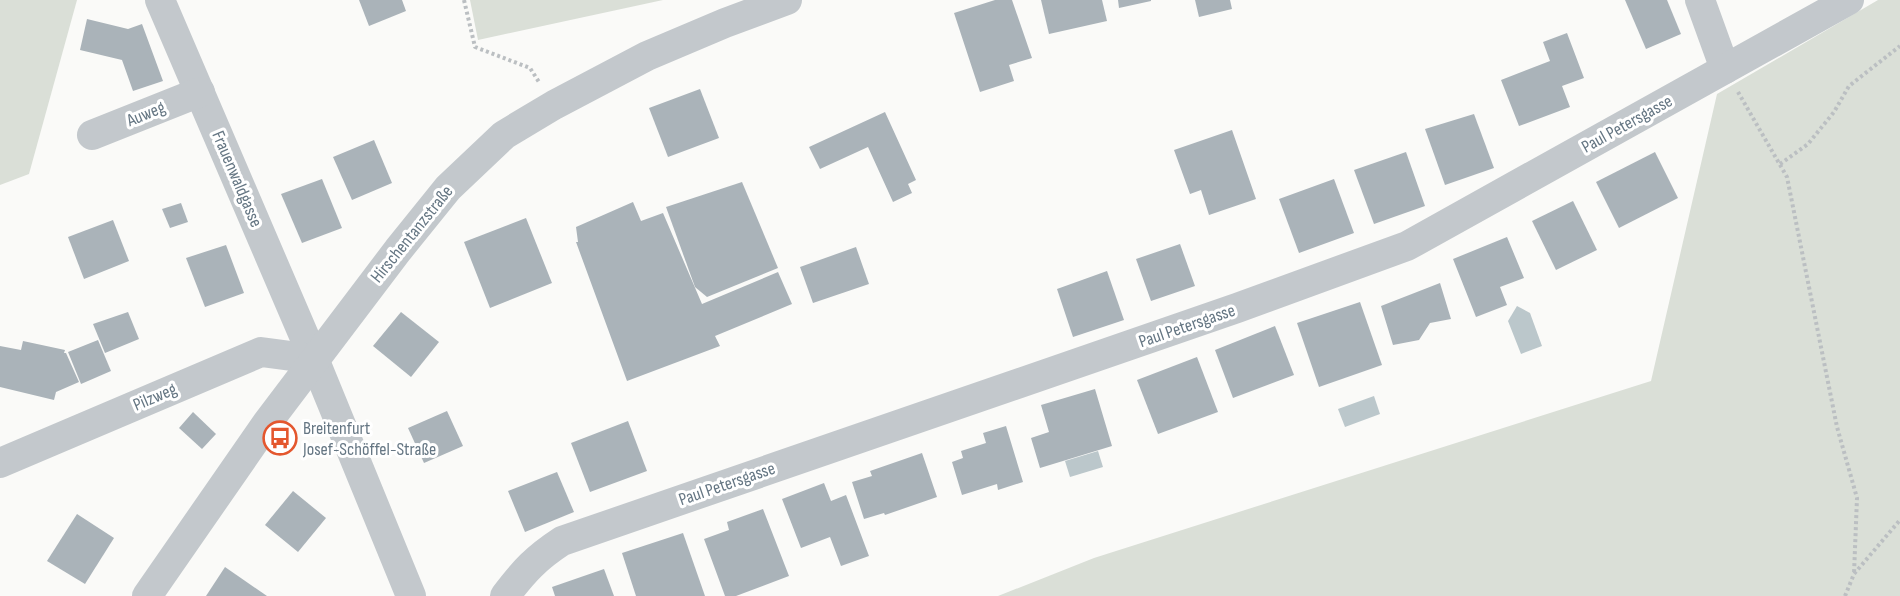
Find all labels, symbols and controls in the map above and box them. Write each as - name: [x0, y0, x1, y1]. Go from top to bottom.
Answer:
- street label: Paul Petersgasse: [1578, 90, 1676, 158]
- street label: Auweg: [123, 97, 168, 132]
- street label: Frauenwaldgasse: [207, 128, 267, 230]
- street label: Hirschentanzstraße: [366, 181, 458, 287]
- street label: Paul Petersgasse: [1136, 300, 1238, 352]
- street label: Pilzweg: [130, 379, 180, 415]
- place label: Breitenfurt Josef-Schöffel-Straße: [302, 418, 436, 460]
- bus stop icon: Breitenfurt Josef-Schöffel-Straße: [262, 420, 298, 456]
- street label: Paul Petersgasse: [676, 458, 778, 510]

